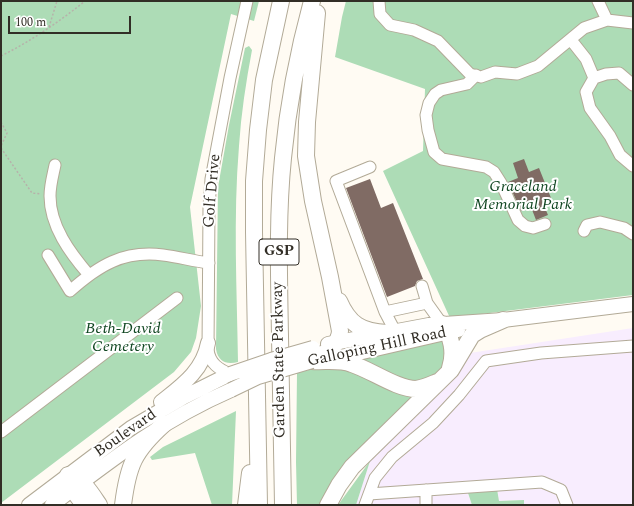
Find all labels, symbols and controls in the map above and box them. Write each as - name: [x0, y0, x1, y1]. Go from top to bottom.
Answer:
- scale bar: [10, 8, 133, 34]
- text: 100 m: [15, 13, 46, 32]
- street label: Golf Drive: [200, 153, 226, 229]
- park label: Graceland Memorial Park: [474, 178, 572, 216]
- road number: GSP: [259, 239, 299, 265]
- street label: Garden State Parkway: [269, 282, 291, 438]
- park label: Beth-David Cemetery: [85, 320, 161, 358]
- street label: Galloping Hill Road: [306, 324, 448, 372]
- street label: Boulevard: [91, 406, 161, 462]

